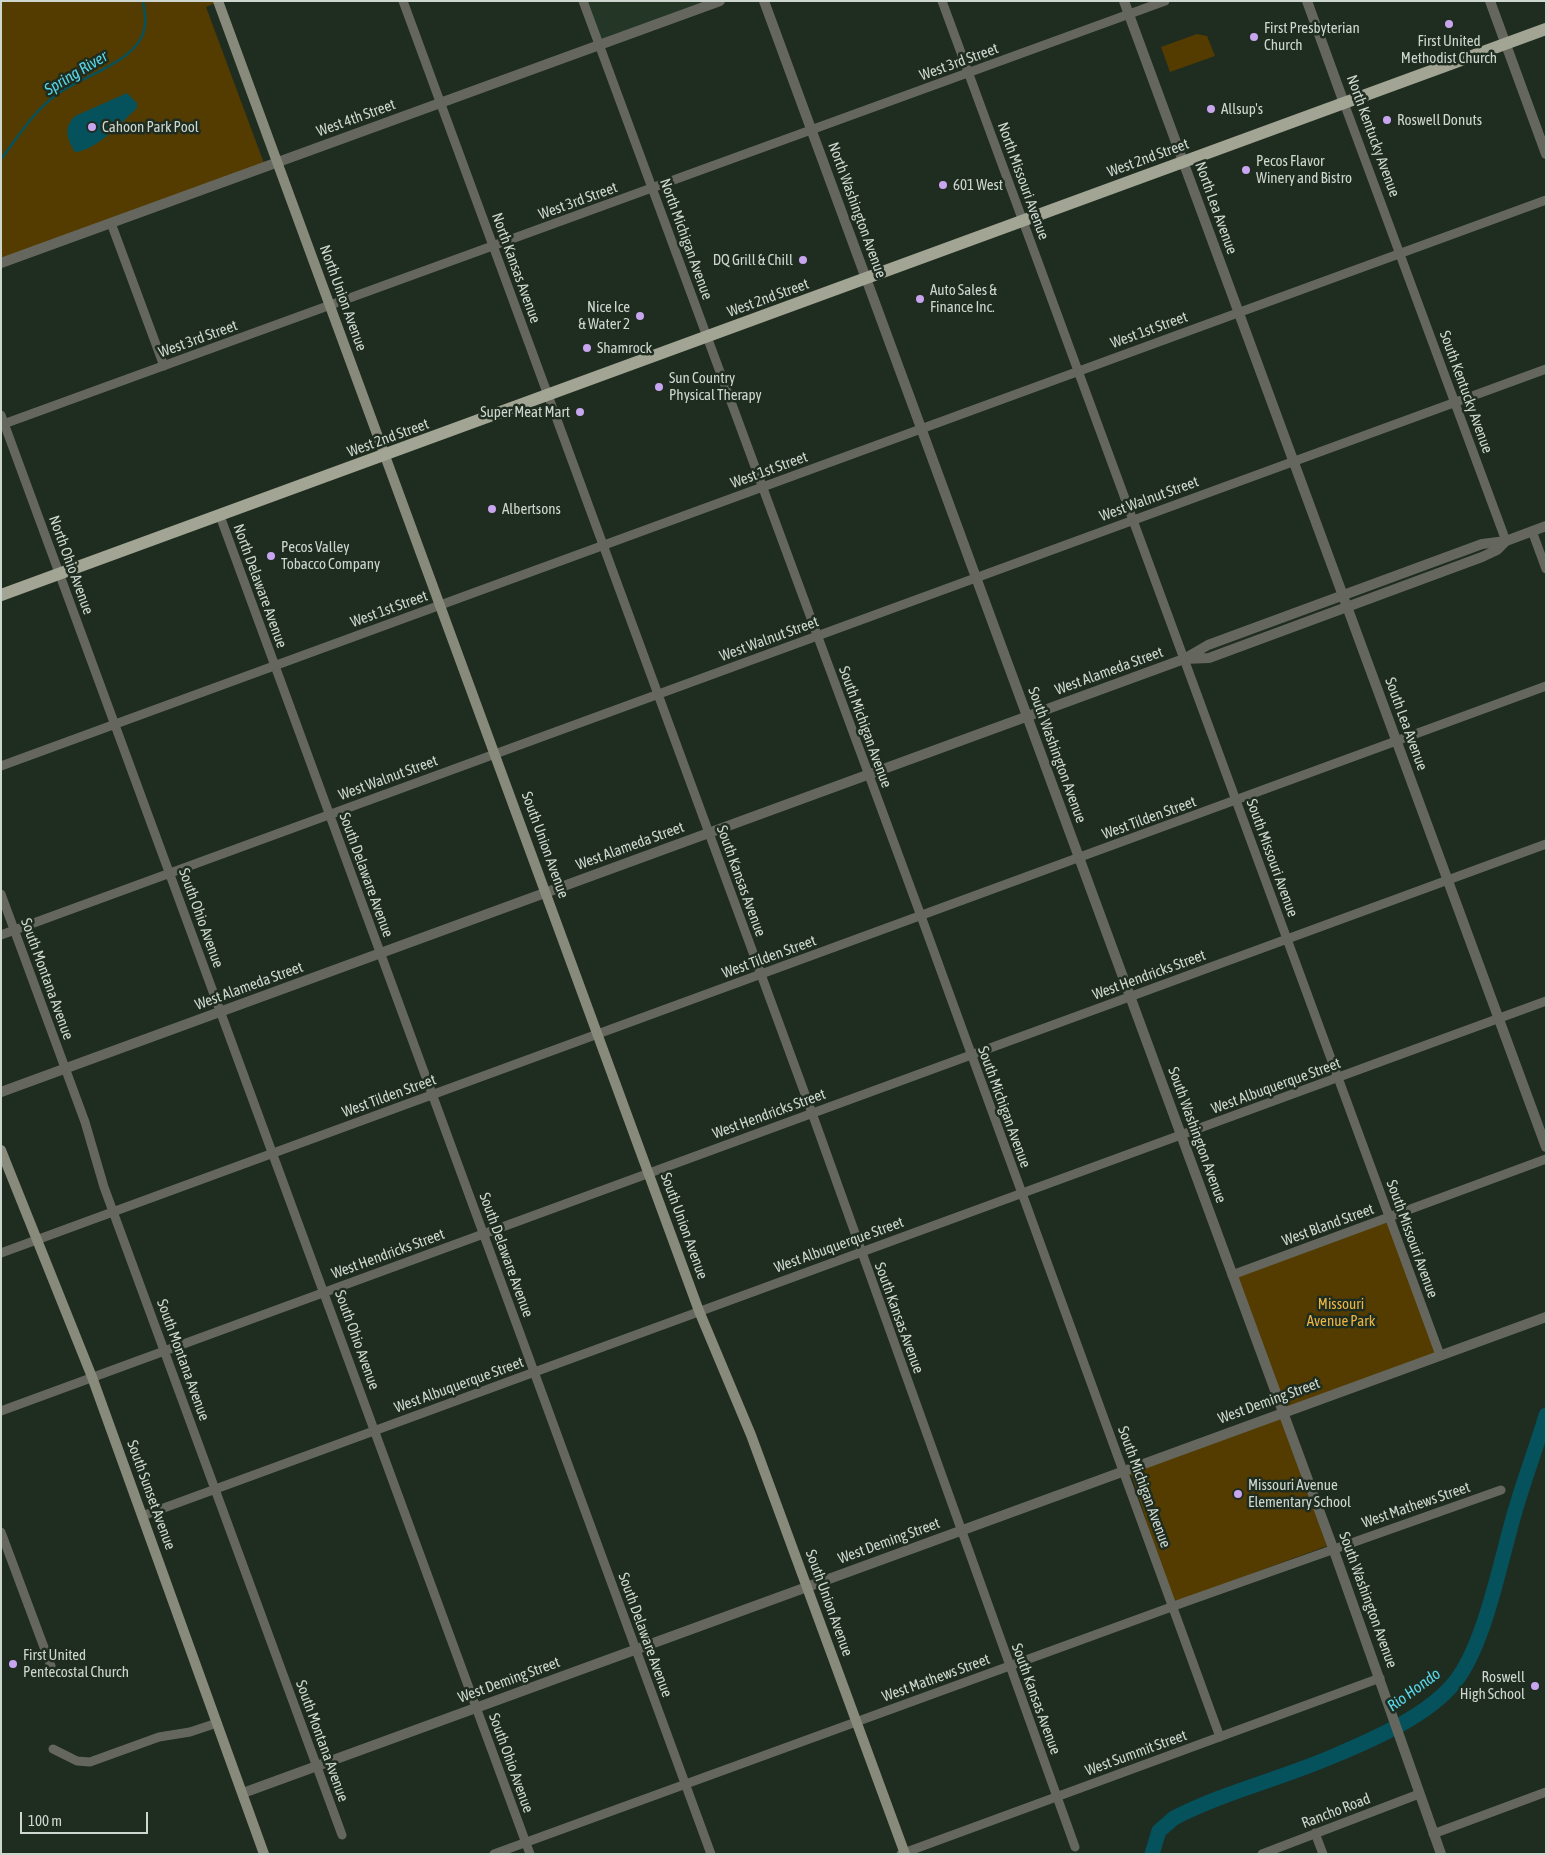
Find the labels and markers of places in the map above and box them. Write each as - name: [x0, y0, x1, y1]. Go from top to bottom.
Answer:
- marker: First United Methodist Church: [1443, 18, 1455, 30]
- place label: First Presbyterian Church: [1264, 19, 1360, 54]
- marker: First Presbyterian Church: [1248, 31, 1260, 43]
- place label: First United Methodist Church: [1401, 32, 1497, 67]
- place label: Allsup's: [1221, 100, 1263, 118]
- marker: Allsup's: [1205, 103, 1217, 115]
- place label: Roswell Donuts: [1397, 111, 1482, 129]
- marker: Roswell Donuts: [1381, 114, 1393, 126]
- place label: Cahoon Park Pool: [102, 118, 199, 136]
- marker: Cahoon Park Pool: [86, 121, 98, 133]
- place label: Pecos Flavor Winery and Bistro: [1256, 152, 1352, 187]
- marker: Pecos Flavor Winery and Bistro: [1240, 164, 1252, 176]
- place label: 601 West: [953, 176, 1003, 194]
- marker: 601 West: [937, 179, 949, 191]
- place label: DQ Grill & Chill: [713, 251, 793, 269]
- marker: DQ Grill & Chill: [797, 254, 809, 266]
- place label: Auto Sales & Finance Inc.: [930, 281, 997, 316]
- marker: Auto Sales & Finance Inc.: [914, 293, 926, 305]
- place label: Nice Ice & Water 2: [578, 298, 630, 333]
- marker: Nice Ice & Water 2: [634, 310, 646, 322]
- place label: Shamrock: [597, 339, 652, 357]
- marker: Shamrock: [581, 342, 593, 354]
- place label: Sun Country Physical Therapy: [669, 369, 762, 404]
- marker: Sun Country Physical Therapy: [653, 381, 665, 393]
- place label: Super Meat Mart: [480, 403, 570, 421]
- marker: Super Meat Mart: [574, 406, 586, 418]
- place label: Albertsons: [502, 500, 561, 518]
- marker: Albertsons: [486, 503, 498, 515]
- place label: Pecos Valley Tobacco Company: [281, 538, 380, 573]
- marker: Pecos Valley Tobacco Company: [265, 550, 277, 562]
- place label: Missouri Avenue Elementary School: [1248, 1476, 1351, 1511]
- marker: Missouri Avenue Elementary School: [1232, 1488, 1244, 1500]
- place label: First United Pentecostal Church: [23, 1646, 129, 1681]
- marker: First United Pentecostal Church: [7, 1658, 19, 1670]
- place label: Roswell High School: [1460, 1668, 1525, 1703]
- marker: Roswell High School: [1529, 1680, 1541, 1692]

